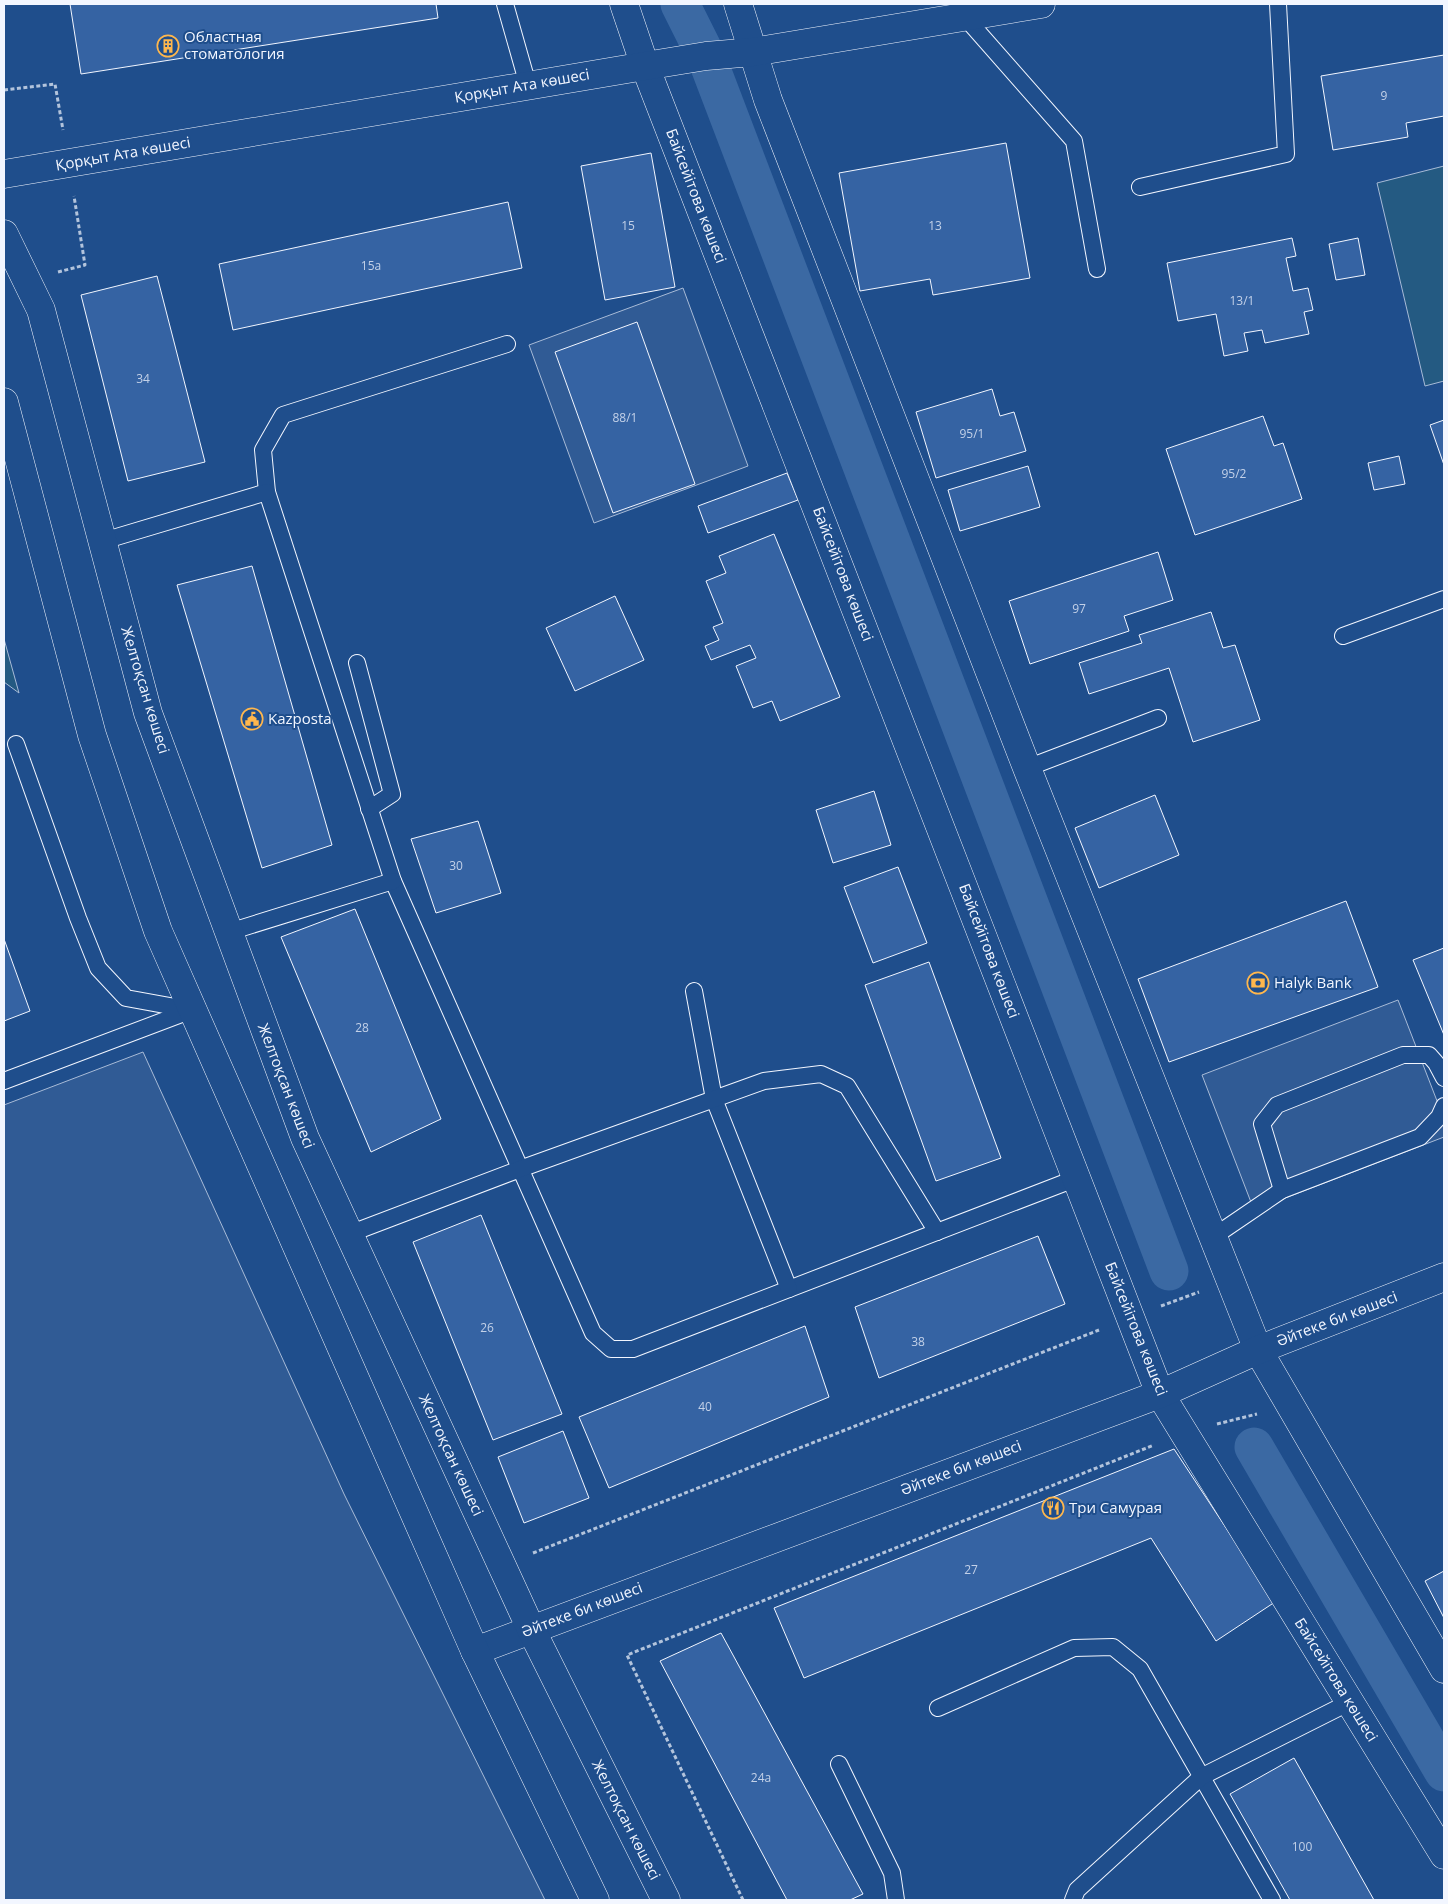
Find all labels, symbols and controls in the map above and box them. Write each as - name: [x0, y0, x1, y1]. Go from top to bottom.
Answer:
- place label: Областная стоматология: [184, 26, 285, 63]
- building icon: Областная стоматология: [156, 34, 180, 58]
- street label: Қорқыт Ата көшесі: [453, 63, 591, 107]
- house number: 9: [1381, 87, 1388, 104]
- street label: Байсейітова көшесі: [662, 126, 732, 266]
- street label: Қорқыт Ата көшесі: [54, 131, 192, 175]
- house number: 15: [621, 217, 635, 234]
- house number: 13: [928, 217, 942, 234]
- house number: 15а: [361, 257, 381, 274]
- house number: 13/1: [1230, 292, 1254, 309]
- house number: 34: [136, 370, 150, 387]
- house number: 88/1: [613, 409, 637, 426]
- house number: 95/1: [960, 425, 984, 442]
- house number: 95/2: [1222, 465, 1247, 482]
- street label: Байсейітова көшесі: [809, 504, 879, 644]
- house number: 97: [1072, 600, 1086, 617]
- street label: Желтоқсан көшесі: [117, 624, 175, 756]
- public building icon: Kazposta: [240, 707, 264, 731]
- place label: Kazposta: [268, 708, 332, 728]
- house number: 30: [449, 857, 463, 874]
- street label: Байсейітова көшесі: [955, 881, 1025, 1021]
- bank icon: Halyk Bank: [1246, 971, 1270, 995]
- place label: Halyk Bank: [1274, 972, 1352, 992]
- house number: 28: [355, 1019, 369, 1036]
- street label: Желтоқсан көшесі: [254, 1020, 320, 1151]
- street label: Байсейітова көшесі: [1101, 1259, 1173, 1398]
- street label: Әйтеке би көшесі: [1273, 1286, 1400, 1350]
- house number: 26: [480, 1319, 494, 1336]
- house number: 38: [911, 1333, 925, 1350]
- street label: Желтоқсан көшесі: [415, 1390, 489, 1519]
- house number: 40: [698, 1398, 712, 1415]
- street label: Әйтеке би көшесі: [897, 1435, 1024, 1499]
- restaurant icon: Три Самурая: [1041, 1496, 1065, 1520]
- place label: Три Самурая: [1069, 1497, 1162, 1517]
- house number: 27: [964, 1561, 978, 1578]
- street label: Әйтеке би көшесі: [518, 1577, 645, 1641]
- street label: Байсейітова көшесі: [1291, 1614, 1383, 1745]
- street label: Желтоқсан көшесі: [588, 1756, 666, 1883]
- house number: 24а: [751, 1769, 771, 1786]
- house number: 100: [1292, 1838, 1312, 1855]

